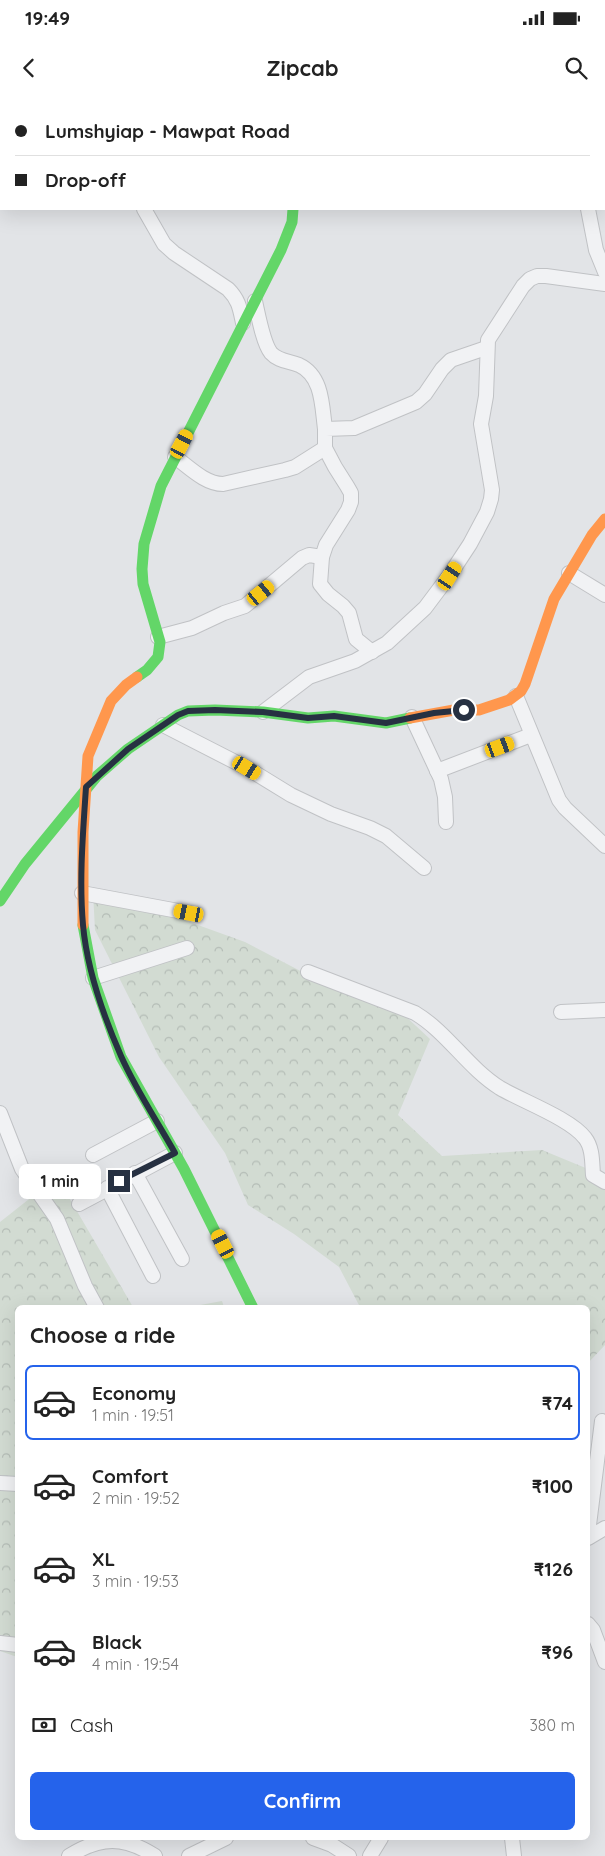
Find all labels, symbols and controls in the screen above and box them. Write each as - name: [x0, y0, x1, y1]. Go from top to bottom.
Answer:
- text: 19:49: [25, 6, 70, 30]
- icon: back: [15, 54, 43, 82]
- text: Zipcab: [266, 54, 339, 82]
- icon: search: [562, 54, 590, 82]
- text: Lumshyiap - Mawpat Road: [45, 119, 290, 143]
- text: Drop-off: [45, 168, 126, 192]
- car: [168, 427, 195, 461]
- car: [435, 559, 464, 593]
- car: [244, 578, 277, 608]
- route start: [453, 699, 475, 721]
- car: [483, 735, 516, 759]
- car: [230, 754, 263, 782]
- car: [172, 903, 205, 923]
- callout: 1 min: [19, 1164, 102, 1198]
- route end: [108, 1170, 130, 1192]
- text: 1 min: [41, 1171, 79, 1191]
- car: [209, 1227, 236, 1261]
- text: Choose a ride: [30, 1321, 175, 1349]
- icon: car: [32, 1380, 77, 1425]
- text: Economy: [92, 1381, 176, 1405]
- text: ₹74: [542, 1391, 573, 1415]
- text: 1 min · 19:51: [92, 1405, 174, 1425]
- icon: car: [32, 1463, 77, 1508]
- text: Comfort: [92, 1464, 169, 1488]
- text: ₹100: [532, 1474, 573, 1498]
- text: 2 min · 19:52: [92, 1488, 180, 1508]
- icon: car: [32, 1546, 77, 1591]
- text: XL: [92, 1547, 115, 1571]
- text: ₹126: [534, 1557, 573, 1581]
- text: 3 min · 19:53: [92, 1571, 179, 1591]
- icon: car: [32, 1629, 77, 1674]
- text: Black: [92, 1630, 142, 1654]
- text: ₹96: [541, 1640, 573, 1664]
- text: 4 min · 19:54: [92, 1654, 179, 1674]
- icon: cash: [30, 1711, 58, 1739]
- text: Cash: [70, 1713, 114, 1737]
- text: 380 m: [529, 1715, 575, 1735]
- button: Confirm: [30, 1772, 575, 1830]

